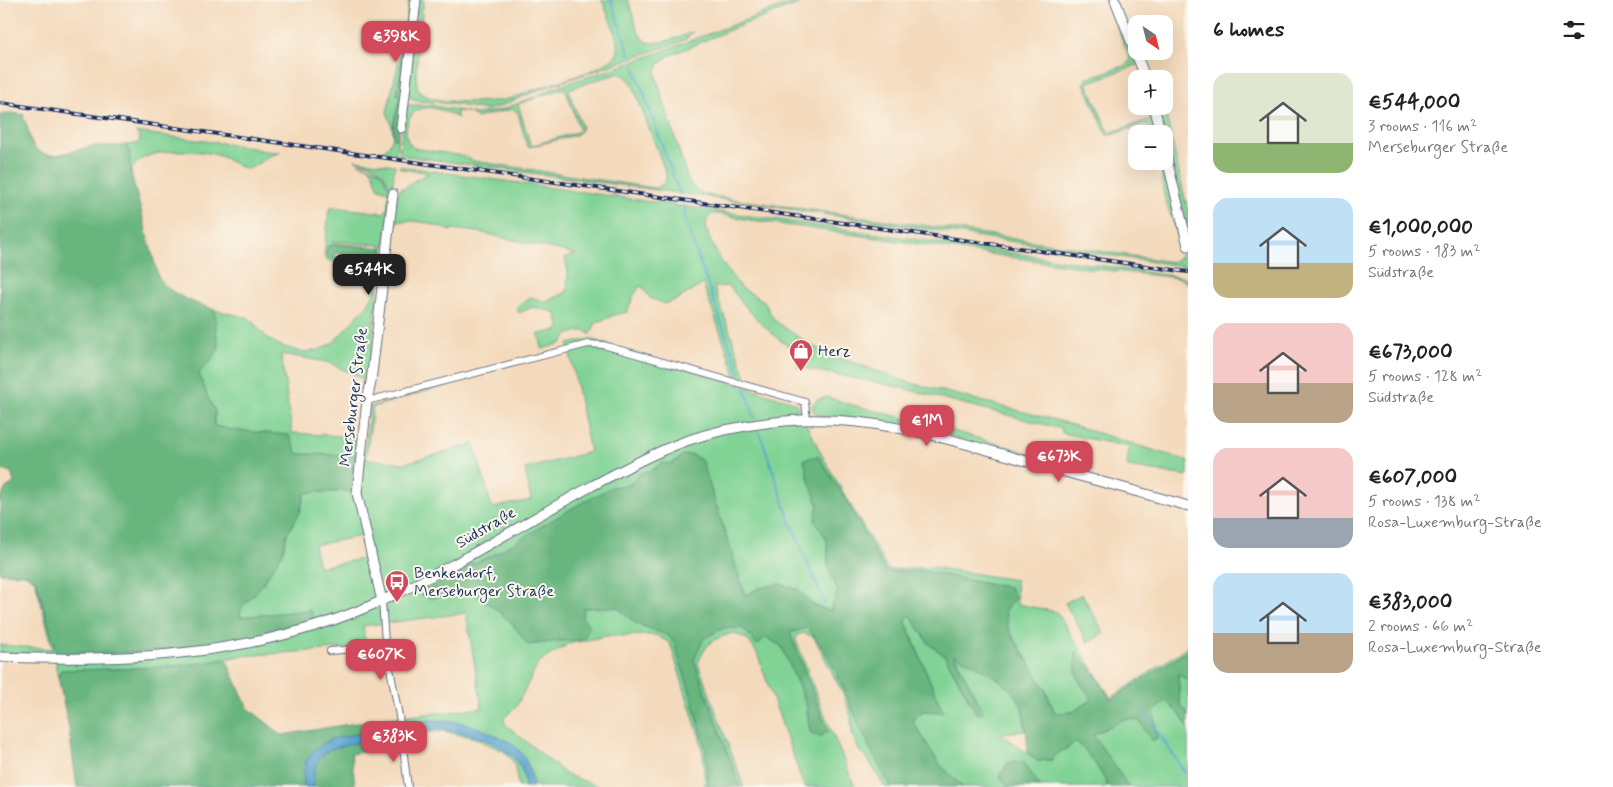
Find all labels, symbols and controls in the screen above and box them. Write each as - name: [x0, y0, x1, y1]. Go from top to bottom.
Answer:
- north arrow: [1128, 15, 1172, 60]
- map controls: [1128, 15, 1173, 170]
- text: 6 homes: [1213, 16, 1284, 44]
- icon: filters: [1560, 16, 1588, 44]
- pin: €398K: [361, 20, 431, 63]
- text: €398K: [372, 26, 420, 47]
- button: +: [1128, 70, 1173, 115]
- text: €544,000: [1368, 88, 1460, 116]
- icon: home: [1253, 93, 1313, 153]
- text: 3 rooms · 116 m²: [1368, 116, 1477, 137]
- button: −: [1128, 125, 1173, 170]
- text: Merseburger Straße: [1368, 137, 1508, 158]
- text: €1,000,000: [1368, 213, 1473, 241]
- icon: home: [1253, 218, 1313, 278]
- text: 5 rooms · 183 m²: [1368, 241, 1480, 262]
- pin: €544K: [334, 254, 404, 296]
- text: €544K: [344, 259, 394, 280]
- text: Südstraße: [1368, 262, 1434, 283]
- street label: Merseburger Straße: [335, 326, 374, 468]
- shop icon: Herz: [788, 338, 814, 372]
- text: €673,000: [1368, 338, 1453, 366]
- place label: Herz: [818, 341, 851, 362]
- icon: home: [1253, 343, 1313, 403]
- text: 5 rooms · 128 m²: [1368, 366, 1482, 387]
- text: Südstraße: [1368, 387, 1434, 408]
- pin: €1M: [903, 404, 951, 447]
- text: €1M: [911, 410, 943, 431]
- pin: €673K: [1024, 440, 1094, 483]
- text: €673K: [1037, 446, 1081, 467]
- text: €607,000: [1368, 463, 1457, 491]
- icon: home: [1253, 468, 1313, 528]
- text: 5 rooms · 138 m²: [1368, 491, 1480, 512]
- street label: Südstraße: [452, 502, 520, 554]
- text: Rosa-Luxemburg-Straße: [1368, 512, 1542, 533]
- place label: Benkendorf, Merseburger Straße: [414, 563, 554, 603]
- bus stop icon: Benkendorf, Merseburger Straße: [384, 569, 410, 603]
- text: €383,000: [1368, 588, 1452, 616]
- icon: home: [1253, 593, 1313, 653]
- text: 2 rooms · 66 m²: [1368, 616, 1473, 637]
- text: Rosa-Luxemburg-Straße: [1368, 637, 1542, 658]
- pin: €607K: [346, 638, 416, 681]
- text: €607K: [357, 644, 405, 665]
- pin: €383K: [359, 720, 429, 763]
- text: €383K: [372, 726, 416, 747]

